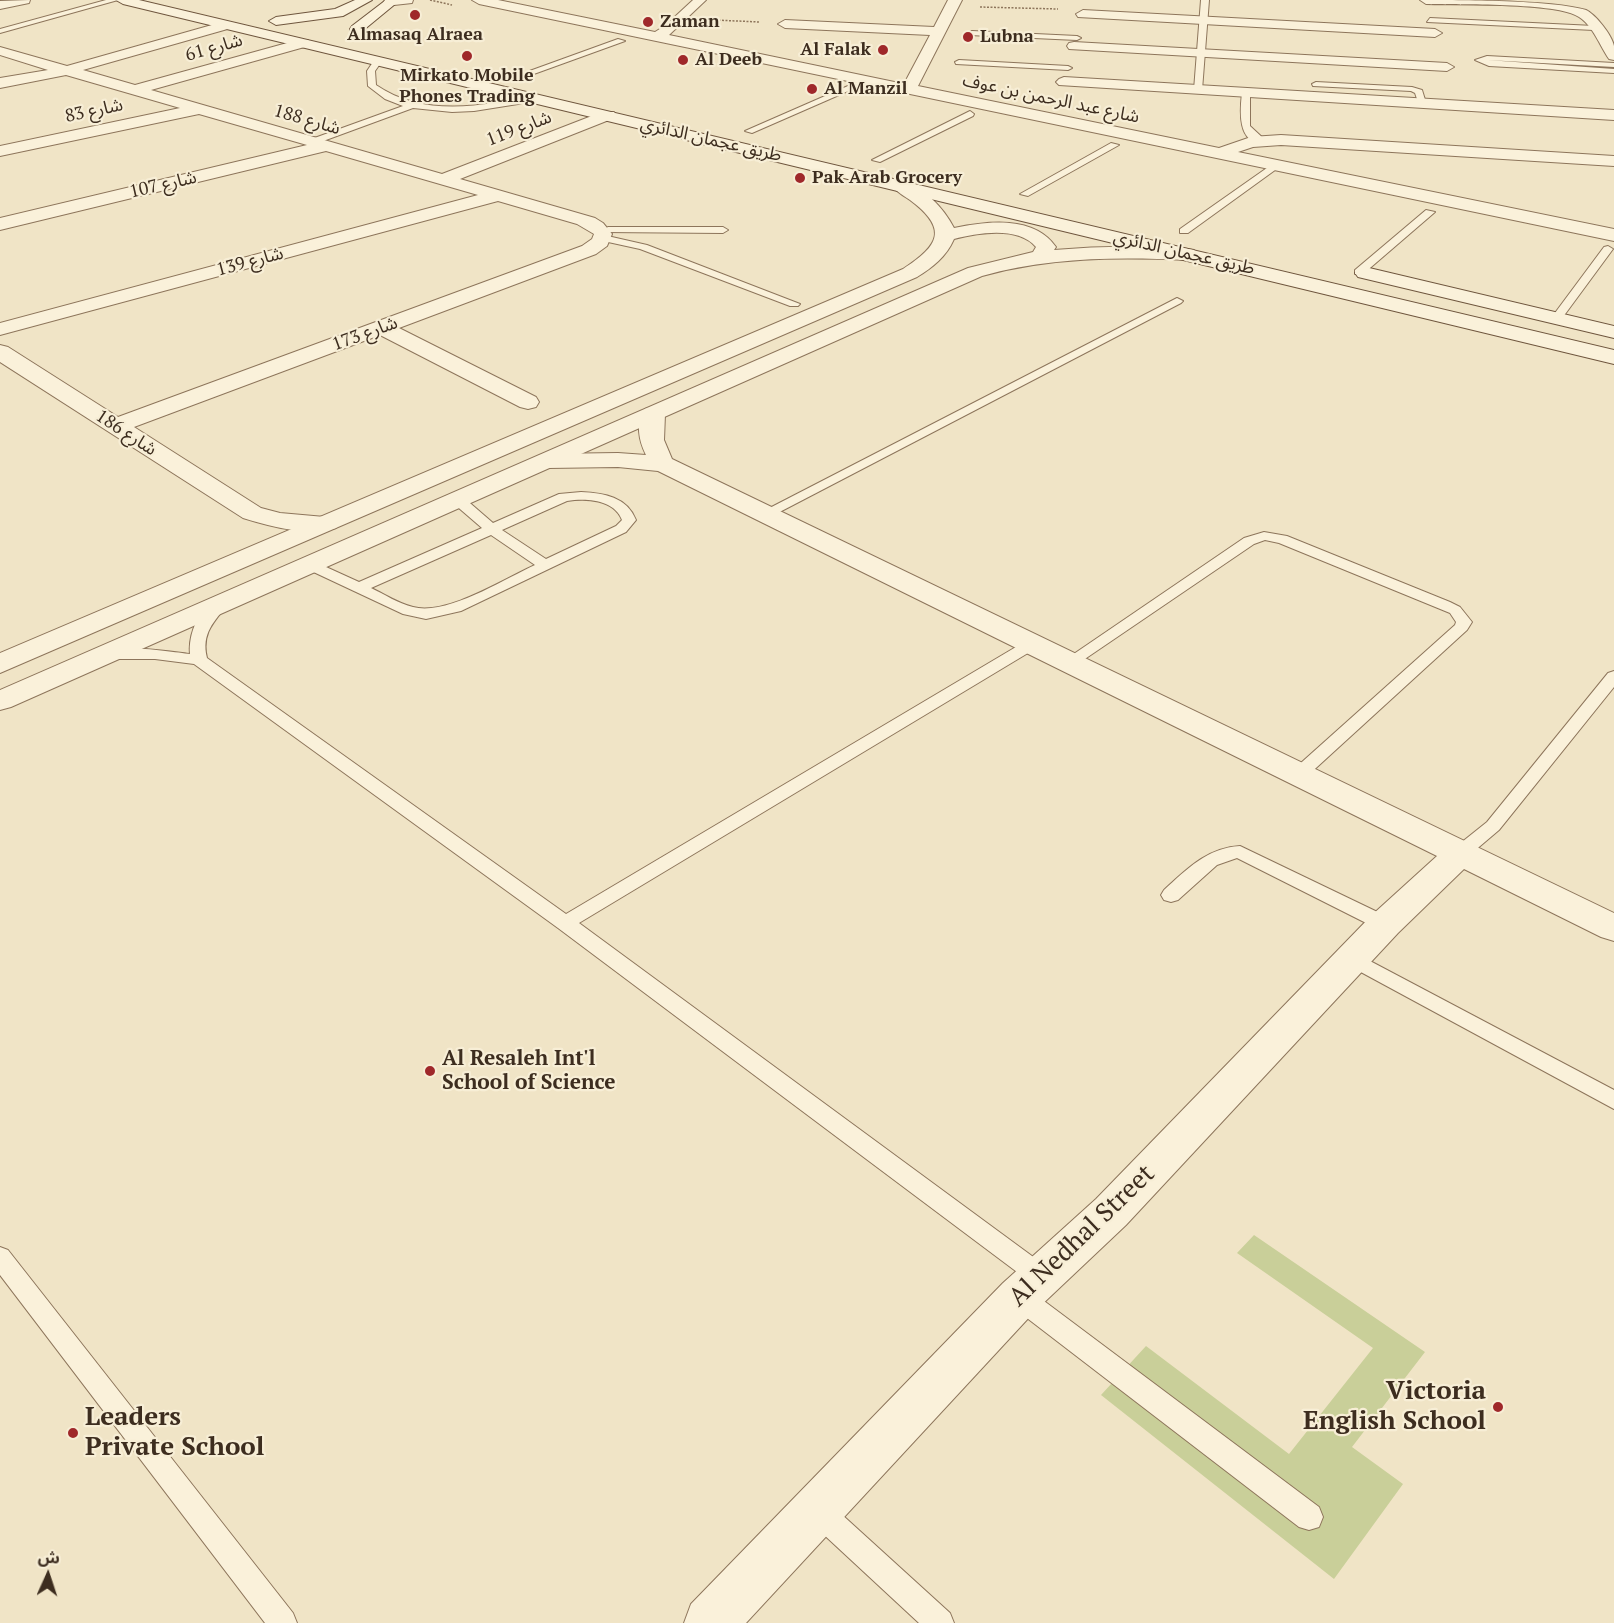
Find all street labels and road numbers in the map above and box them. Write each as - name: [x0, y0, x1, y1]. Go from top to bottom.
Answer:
- street label: شارع 61: [183, 30, 245, 66]
- street label: شارع عبد الرحمن بن عوف: [961, 70, 1141, 128]
- street label: شارع 83: [63, 94, 125, 128]
- street label: شارع 188: [271, 100, 343, 140]
- street label: شارع 119: [483, 107, 555, 151]
- street label: طريق عجمان الدائري: [638, 113, 784, 167]
- street label: شارع 107: [127, 167, 199, 203]
- street label: طريق عجمان الدائري: [1111, 226, 1257, 280]
- street label: شارع 139: [214, 243, 286, 281]
- street label: شارع 173: [329, 312, 401, 356]
- street label: شارع 186: [92, 405, 160, 461]
- street label: Al Nedhal Street: [1003, 1159, 1161, 1313]

